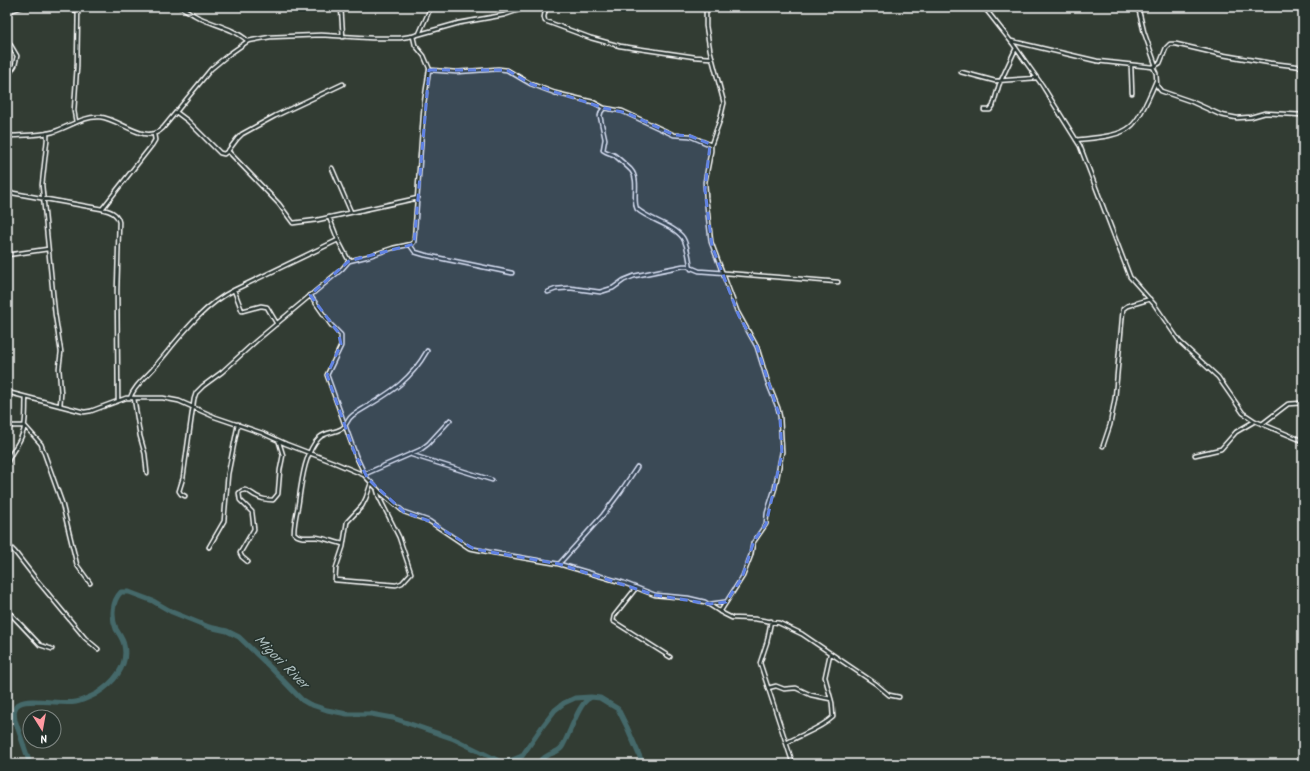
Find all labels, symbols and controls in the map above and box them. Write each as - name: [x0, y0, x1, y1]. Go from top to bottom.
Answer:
- water label: Migori River: [249, 630, 316, 697]
- north arrow: [22, 709, 62, 749]
- text: N: [39, 728, 49, 747]

